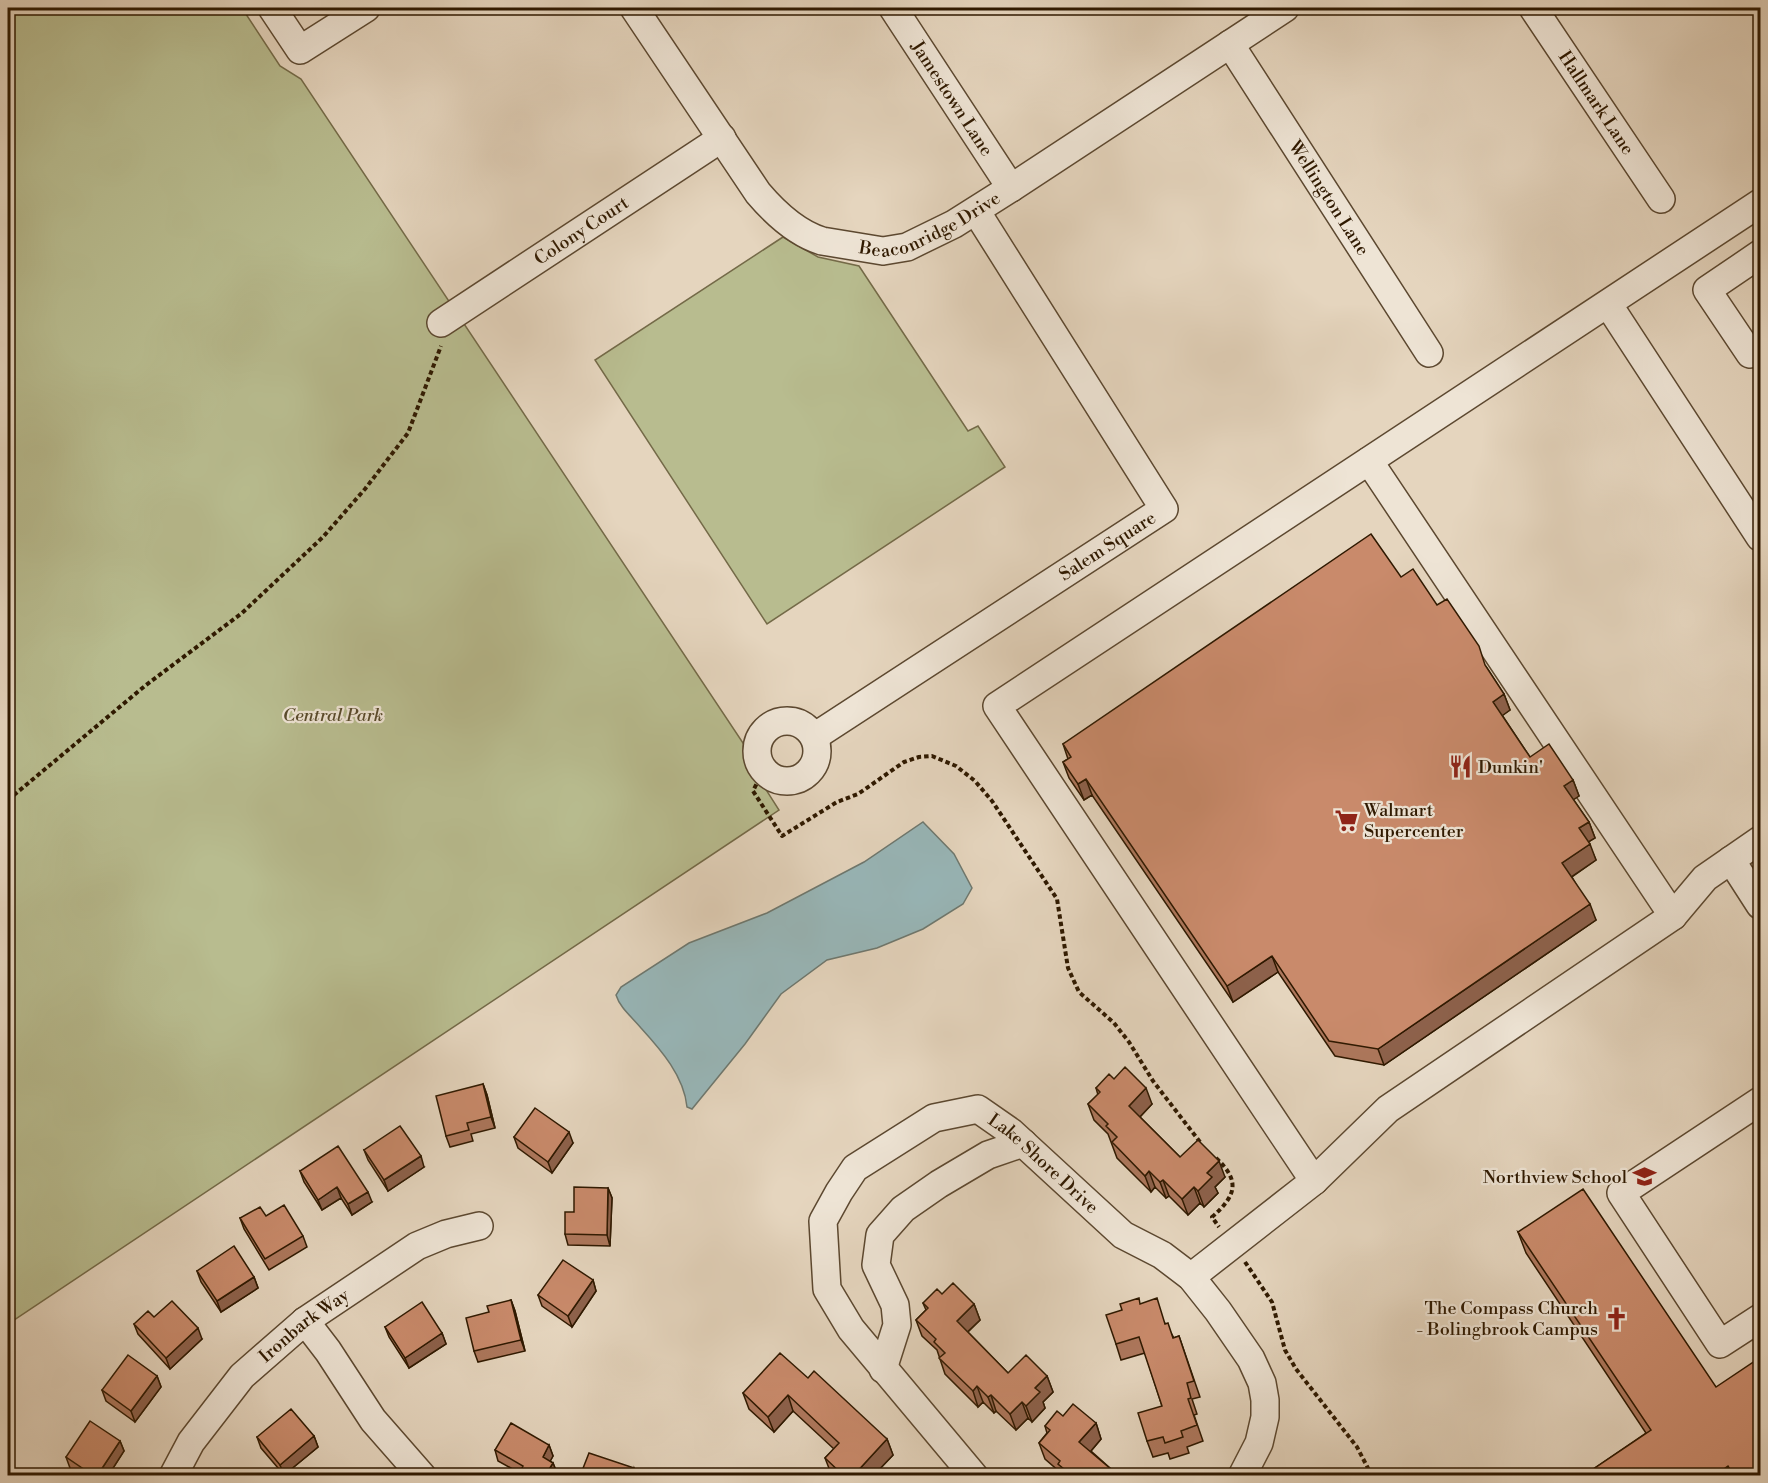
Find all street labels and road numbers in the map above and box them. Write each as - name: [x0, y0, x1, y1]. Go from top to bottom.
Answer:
- street label: Jamestown Lane: [906, 35, 998, 160]
- street label: Hallmark Lane: [1553, 46, 1640, 159]
- street label: Wellington Lane: [1283, 135, 1375, 260]
- street label: Beaconridge Drive: [856, 186, 1004, 263]
- street label: Colony Court: [530, 191, 633, 270]
- street label: Salem Square: [1055, 506, 1160, 586]
- street label: Lake Shore Drive: [984, 1108, 1104, 1219]
- street label: Ironbark Way: [254, 1283, 354, 1368]

